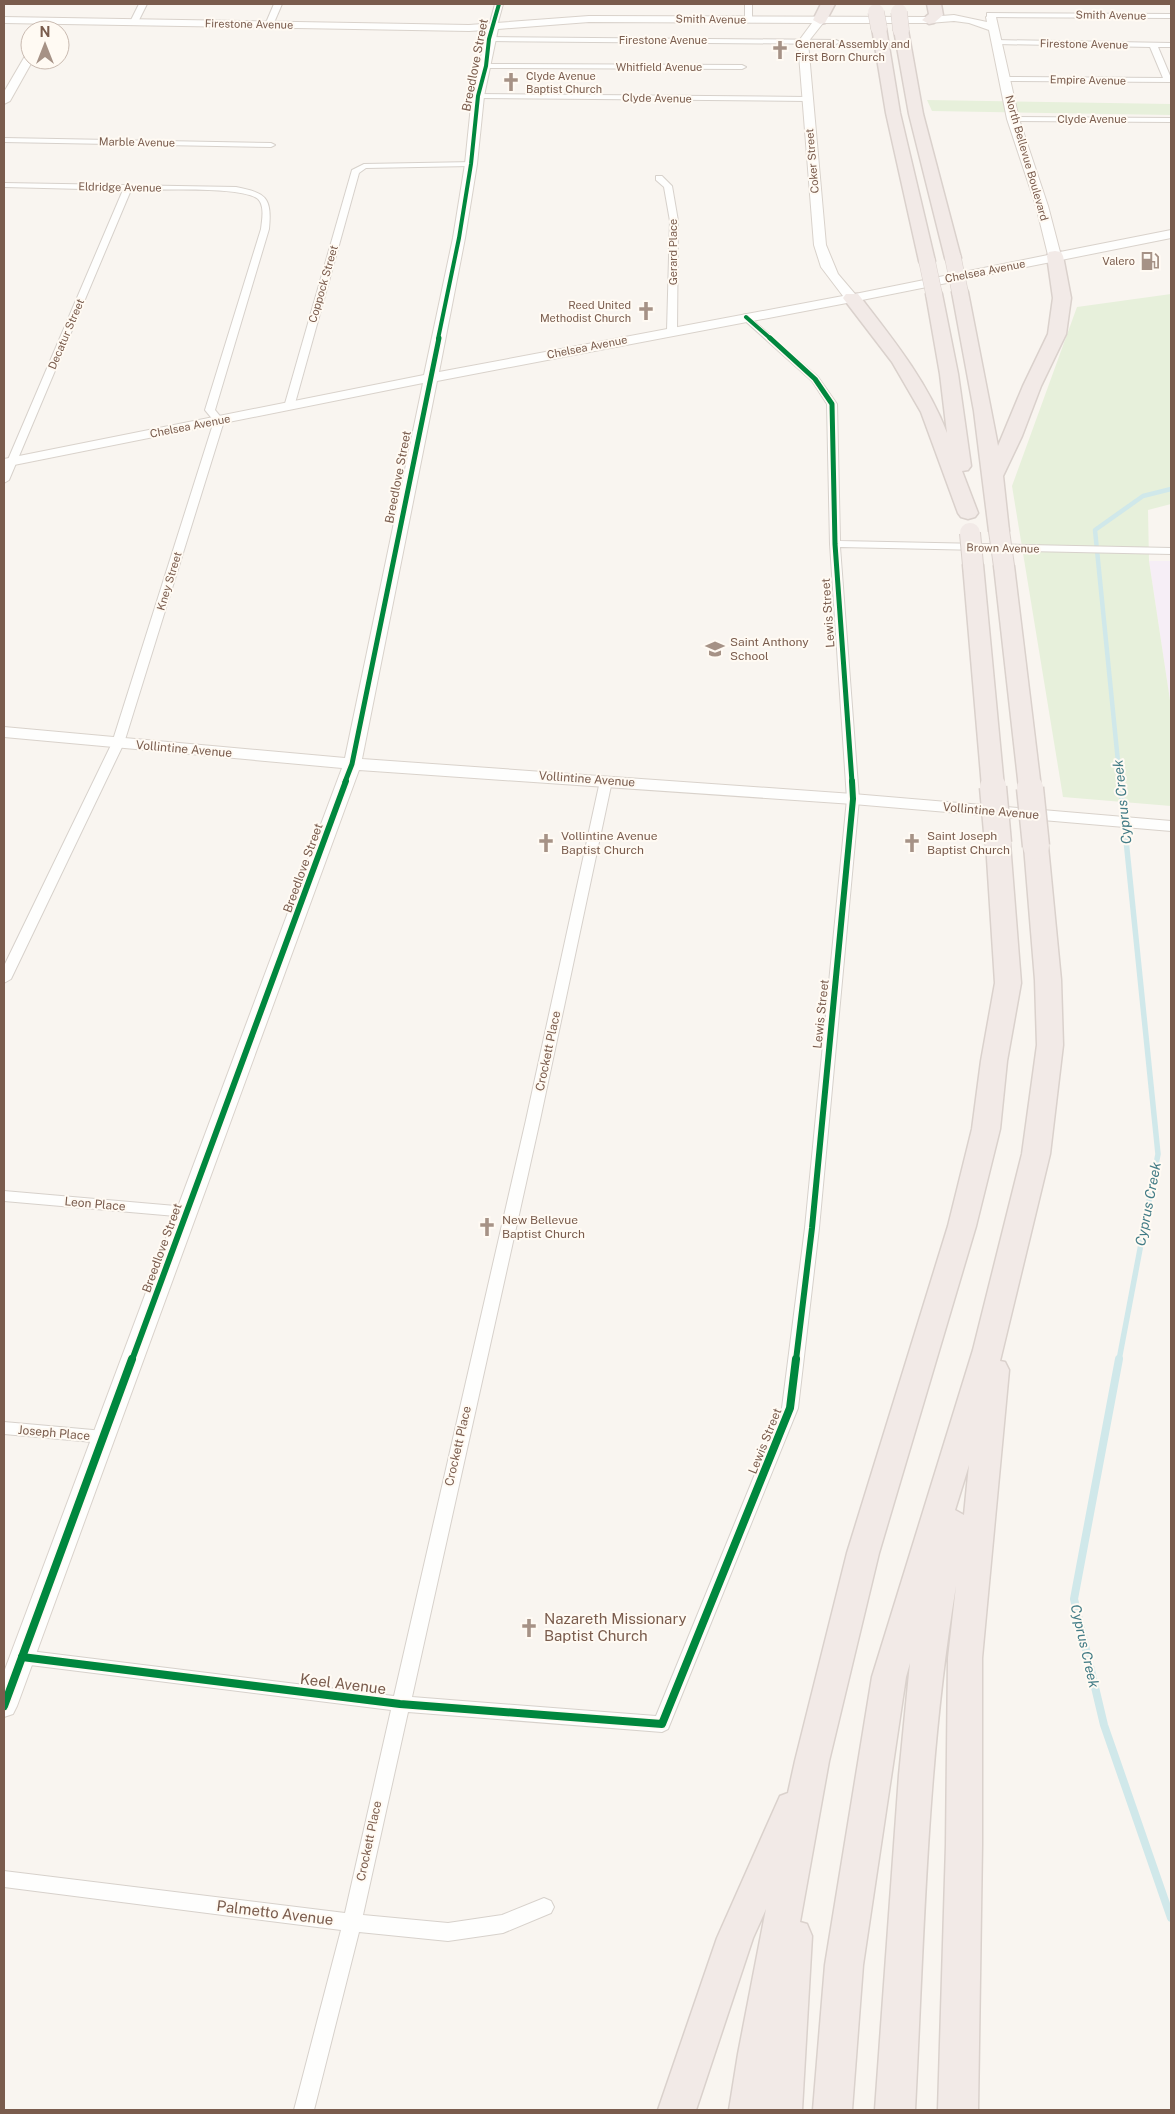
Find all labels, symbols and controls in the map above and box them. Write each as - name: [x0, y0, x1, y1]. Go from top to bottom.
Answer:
- street label: Smith Avenue: [1076, 8, 1146, 22]
- street label: Smith Avenue: [676, 12, 746, 26]
- street label: Firestone Avenue: [205, 17, 293, 31]
- street label: Breedlove Street: [459, 17, 491, 113]
- north arrow: [20, 20, 70, 70]
- text: N: [40, 24, 50, 40]
- street label: Firestone Avenue: [619, 34, 707, 46]
- street label: Firestone Avenue: [1040, 37, 1128, 51]
- place label: General Assembly and First Born Church: [795, 38, 910, 63]
- church icon: General Assembly and First Born Church: [769, 39, 791, 61]
- street label: Whitfield Avenue: [616, 61, 702, 73]
- place label: Clyde Avenue Baptist Church: [526, 70, 602, 95]
- church icon: Clyde Avenue Baptist Church: [500, 71, 522, 93]
- street label: Empire Avenue: [1050, 73, 1126, 87]
- street label: Clyde Avenue: [622, 91, 692, 105]
- street label: North Bellevue Boulevard: [1003, 94, 1051, 222]
- street label: Clyde Avenue: [1057, 113, 1127, 125]
- street label: Coker Street: [803, 128, 821, 194]
- street label: Marble Avenue: [99, 135, 175, 149]
- street label: Eldridge Avenue: [78, 180, 162, 194]
- street label: Gerard Place: [667, 219, 679, 285]
- street label: Coppock Street: [306, 244, 340, 324]
- fuel station icon: Valero: [1139, 250, 1161, 272]
- place label: Valero: [1102, 255, 1135, 267]
- street label: Chelsea Avenue: [944, 257, 1026, 285]
- street label: Decatur Street: [46, 297, 86, 371]
- place label: Reed United Methodist Church: [540, 299, 631, 324]
- church icon: Reed United Methodist Church: [635, 300, 657, 322]
- street label: Chelsea Avenue: [546, 333, 628, 361]
- street label: Chelsea Avenue: [149, 412, 231, 440]
- street label: Breedlove Street: [382, 429, 414, 525]
- street label: Brown Avenue: [966, 541, 1040, 555]
- street label: Kney Street: [154, 550, 184, 612]
- street label: Lewis Street: [819, 577, 837, 648]
- place label: Saint Anthony School: [730, 635, 809, 663]
- school or university icon: Saint Anthony School: [704, 638, 726, 660]
- street label: Vollintine Avenue: [135, 738, 233, 760]
- water label: Cyprus Creek: [1110, 758, 1134, 845]
- street label: Vollintine Avenue: [538, 769, 636, 789]
- street label: Vollintine Avenue: [942, 800, 1040, 822]
- street label: Breedlove Street: [280, 821, 326, 915]
- place label: Vollintine Avenue Baptist Church: [561, 829, 658, 857]
- place label: Saint Joseph Baptist Church: [927, 829, 1010, 857]
- church icon: Vollintine Avenue Baptist Church: [535, 832, 557, 854]
- church icon: Saint Joseph Baptist Church: [901, 832, 923, 854]
- street label: Lewis Street: [810, 978, 832, 1049]
- street label: Crockett Place: [533, 1009, 563, 1092]
- water label: Cyprus Creek: [1132, 1160, 1164, 1247]
- street label: Leon Place: [64, 1194, 126, 1214]
- street label: Breedlove Street: [139, 1201, 185, 1295]
- place label: New Bellevue Baptist Church: [502, 1213, 585, 1241]
- church icon: New Bellevue Baptist Church: [476, 1216, 498, 1238]
- street label: Crockett Place: [442, 1404, 474, 1487]
- street label: Lewis Street: [745, 1406, 785, 1476]
- street label: Joseph Place: [17, 1423, 91, 1443]
- water label: Cyprus Creek: [1068, 1603, 1102, 1690]
- place label: Nazareth Missionary Baptist Church: [544, 1610, 687, 1644]
- church icon: Nazareth Missionary Baptist Church: [518, 1617, 540, 1639]
- street label: Keel Avenue: [299, 1670, 387, 1697]
- street label: Crockett Place: [354, 1799, 384, 1882]
- street label: Palmetto Avenue: [216, 1897, 334, 1928]

